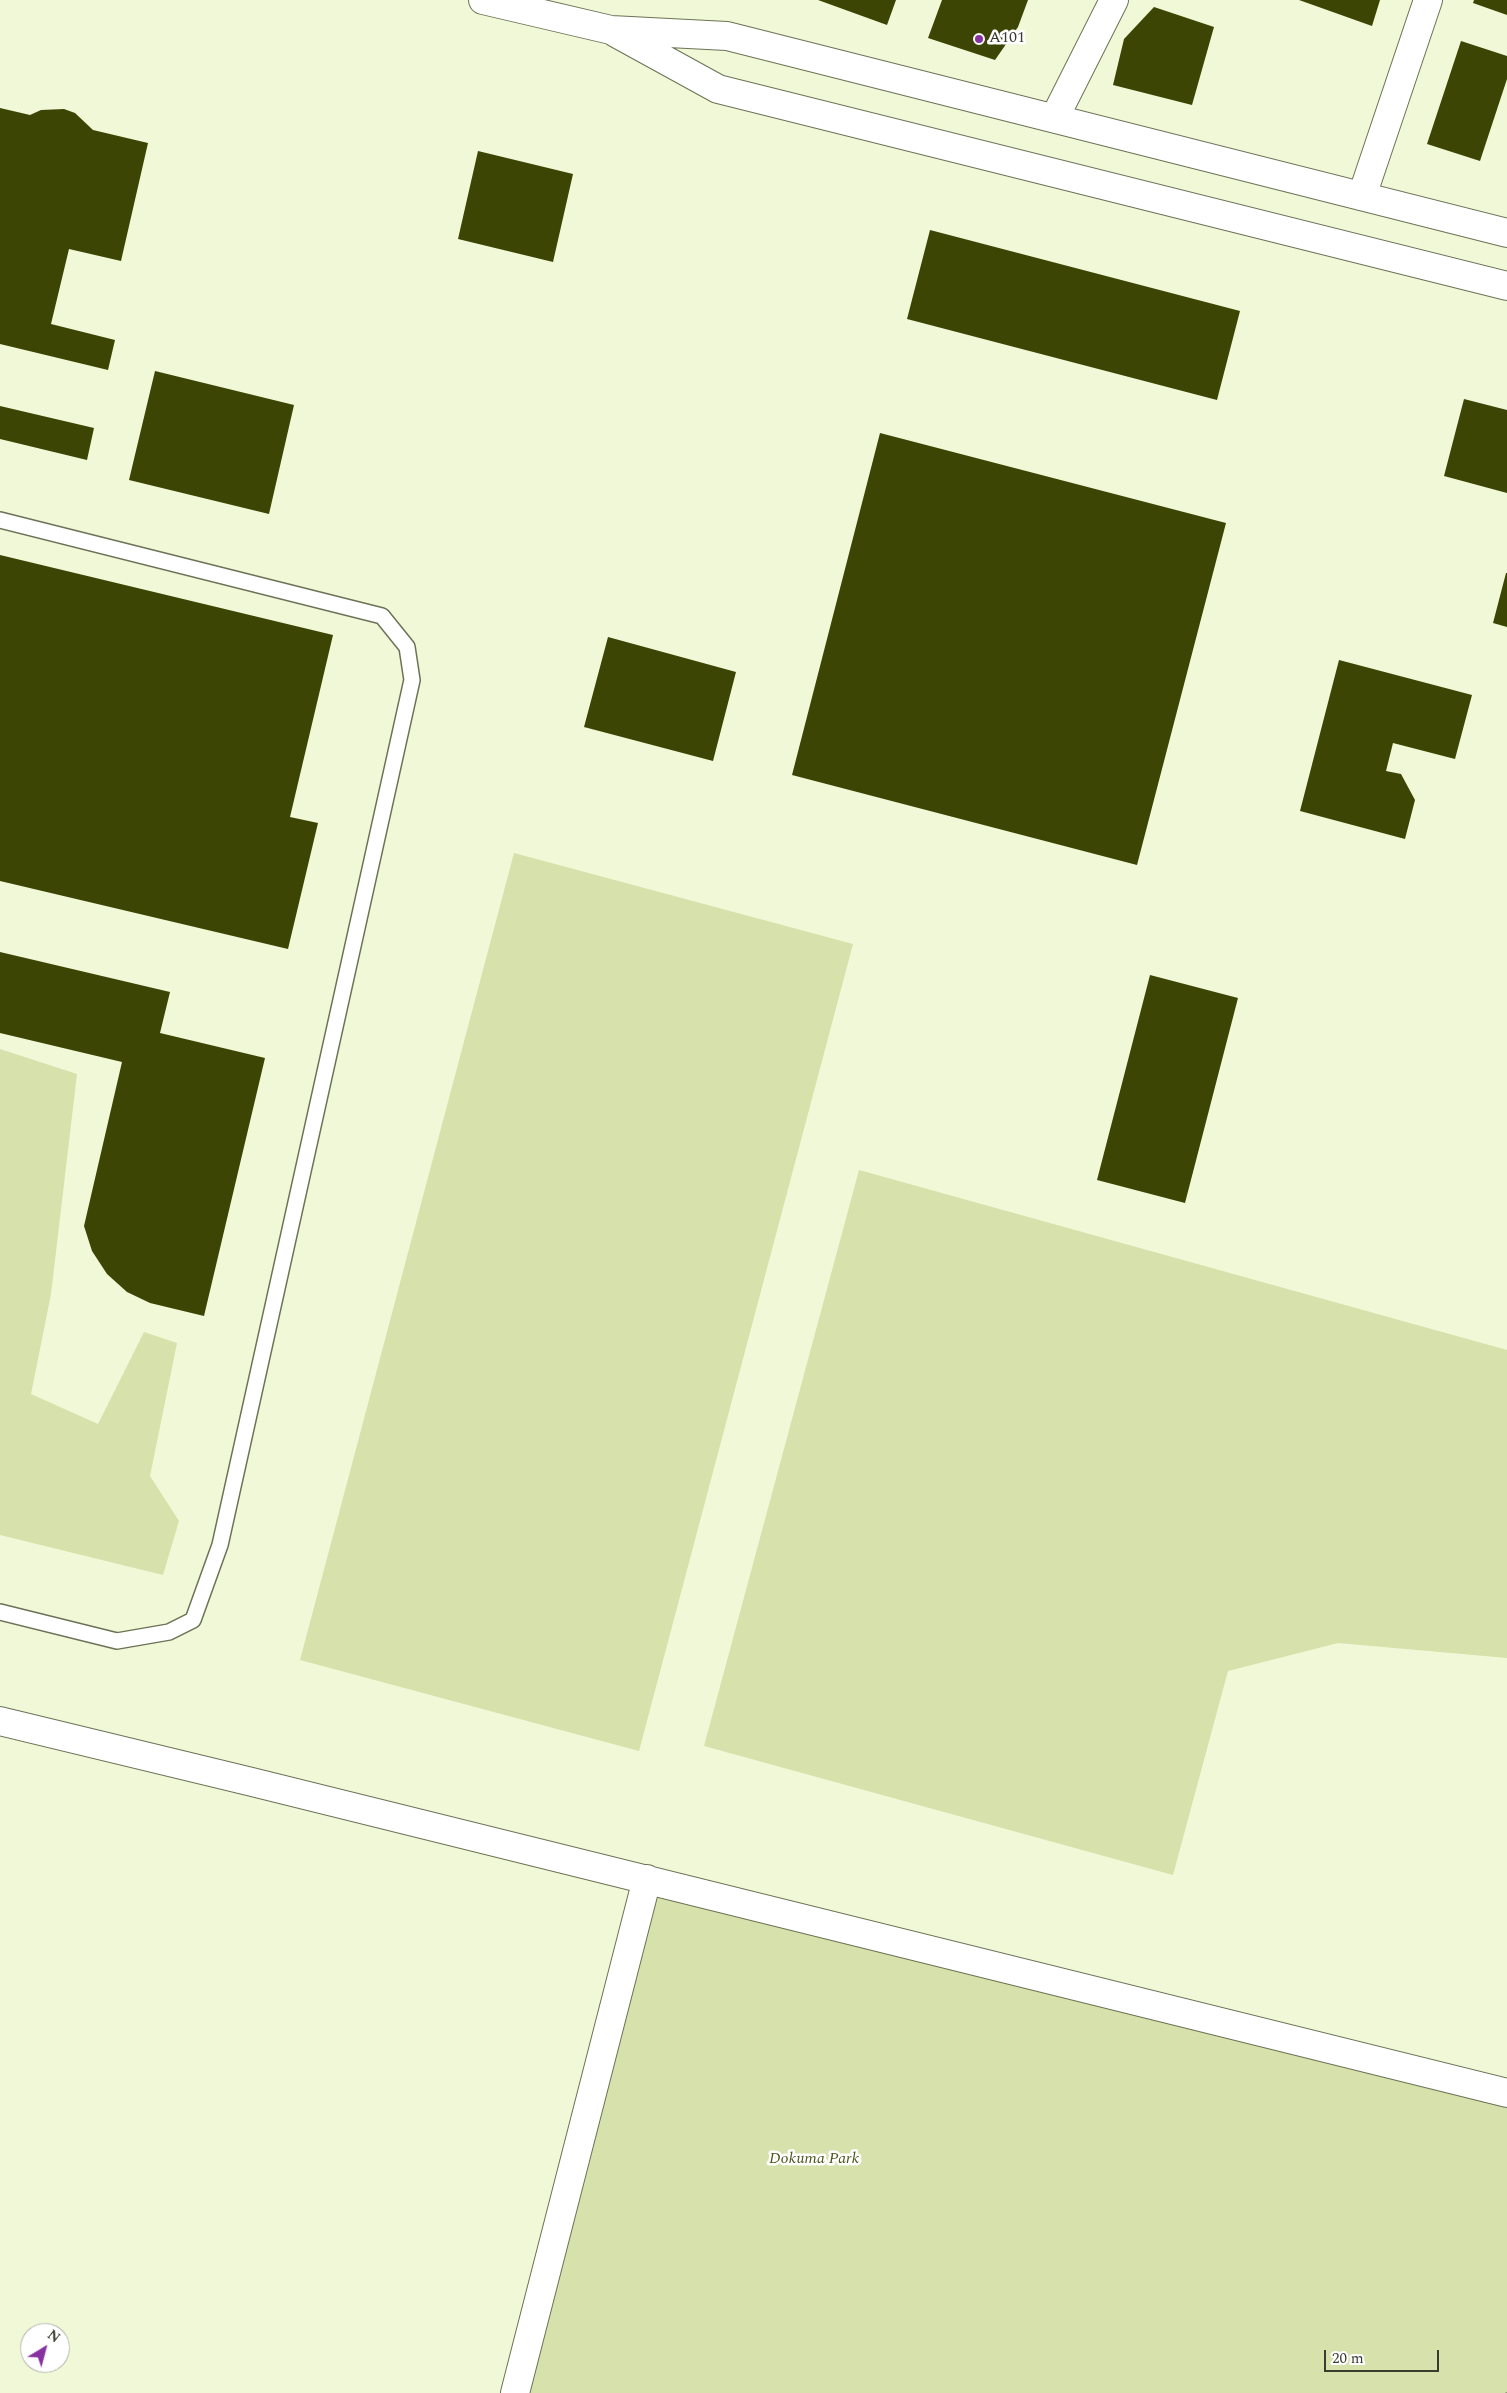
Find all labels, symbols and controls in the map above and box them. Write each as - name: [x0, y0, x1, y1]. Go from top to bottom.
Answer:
- place label: A101: [989, 29, 1025, 49]
- marker: A101: [973, 33, 985, 45]
- park label: Dokuma Park: [769, 2150, 859, 2170]
- north arrow: [20, 2323, 70, 2373]
- text: N: [43, 2325, 65, 2348]
- scale bar: [1327, 2340, 1442, 2372]
- text: 20 m: [1332, 2347, 1364, 2370]

